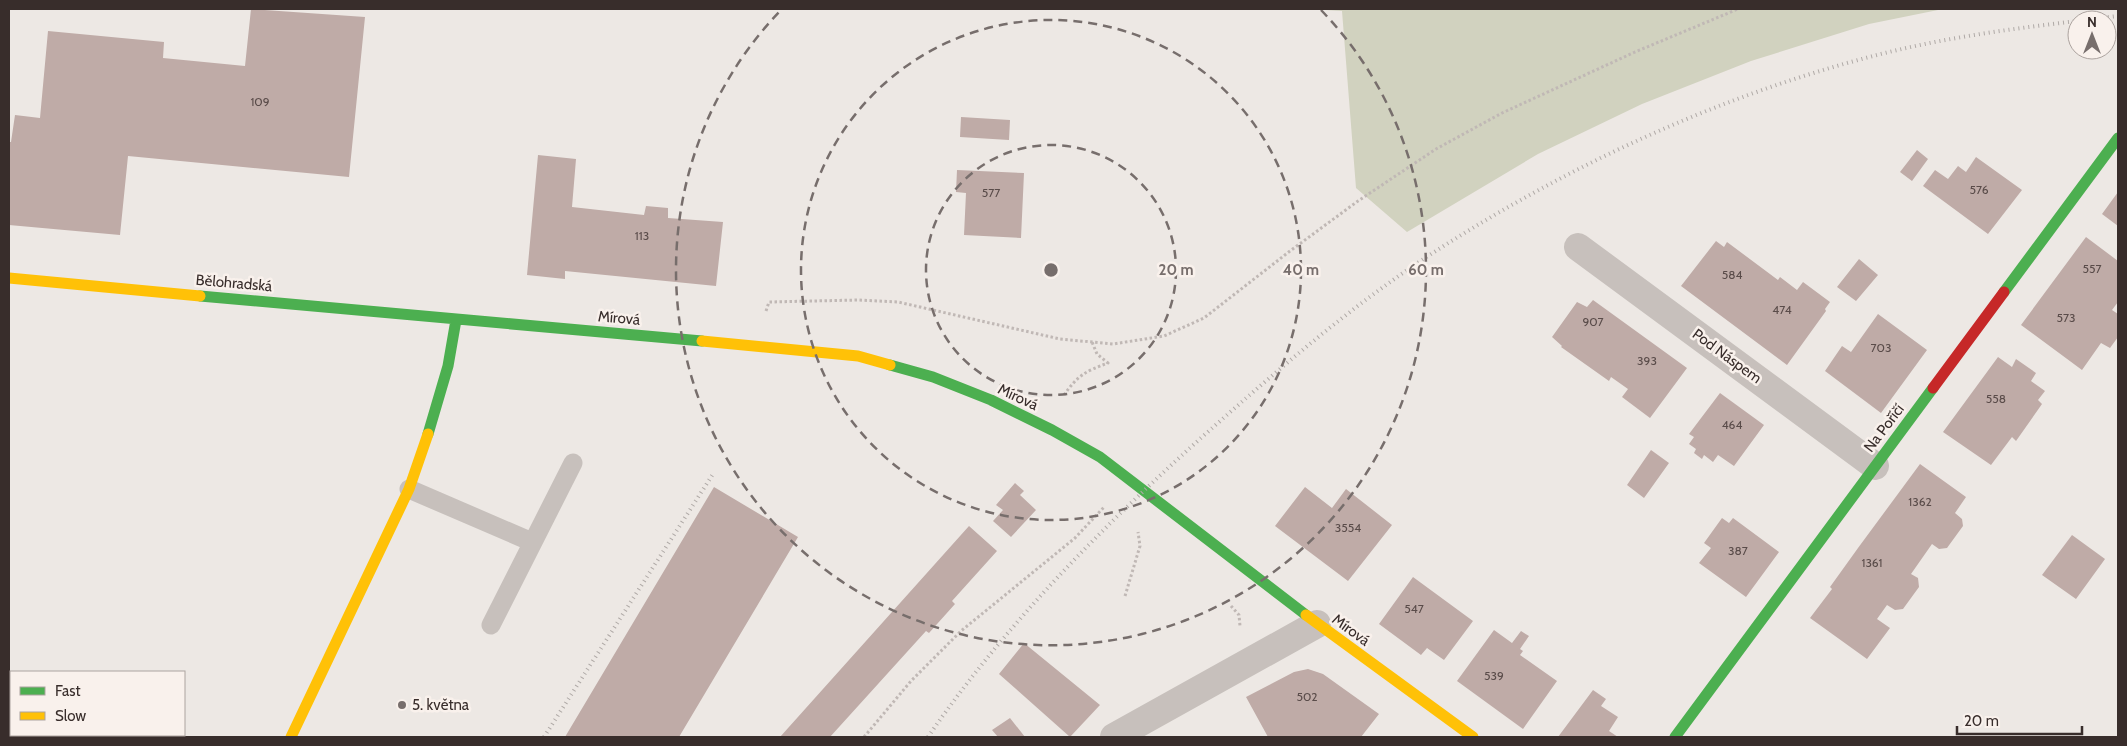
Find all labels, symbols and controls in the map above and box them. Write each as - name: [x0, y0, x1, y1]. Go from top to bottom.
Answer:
- north arrow: [2067, 10, 2117, 60]
- text: N: [2087, 13, 2097, 31]
- house number: 109: [250, 94, 270, 109]
- house number: 576: [1969, 182, 1989, 197]
- house number: 577: [982, 185, 1000, 200]
- house number: 113: [635, 228, 649, 243]
- centre of rings: [1042, 261, 1060, 279]
- text: 20 m: [1159, 261, 1193, 279]
- text: 40 m: [1283, 261, 1319, 279]
- text: 60 m: [1408, 261, 1444, 279]
- house number: 557: [2082, 261, 2102, 276]
- house number: 584: [1722, 267, 1742, 282]
- street label: Bělohradská: [195, 271, 274, 295]
- house number: 474: [1772, 302, 1792, 317]
- street label: Mírová: [597, 307, 642, 329]
- house number: 573: [2056, 310, 2076, 325]
- house number: 907: [1582, 314, 1604, 329]
- street label: Pod Náspem: [1689, 325, 1765, 387]
- house number: 703: [1871, 340, 1891, 355]
- house number: 393: [1637, 353, 1657, 368]
- street label: Mírová: [995, 380, 1042, 414]
- house number: 558: [1986, 391, 2006, 406]
- street label: Na Poříčí: [1860, 400, 1908, 456]
- house number: 464: [1722, 417, 1742, 432]
- house number: 1362: [1908, 494, 1932, 509]
- house number: 3554: [1335, 520, 1361, 535]
- house number: 387: [1728, 543, 1748, 558]
- house number: 1361: [1861, 555, 1883, 570]
- house number: 547: [1404, 601, 1424, 616]
- street label: Mírová: [1329, 610, 1374, 650]
- house number: 539: [1484, 668, 1504, 683]
- legend: [10, 671, 185, 736]
- text: Fast: [55, 682, 80, 700]
- house number: 502: [1296, 689, 1318, 704]
- place label: 5. května: [412, 696, 470, 714]
- marker: 5. května: [396, 699, 408, 711]
- scale bar: [1957, 704, 2082, 736]
- text: Slow: [55, 707, 86, 725]
- text: 20 m: [1964, 712, 1999, 730]

